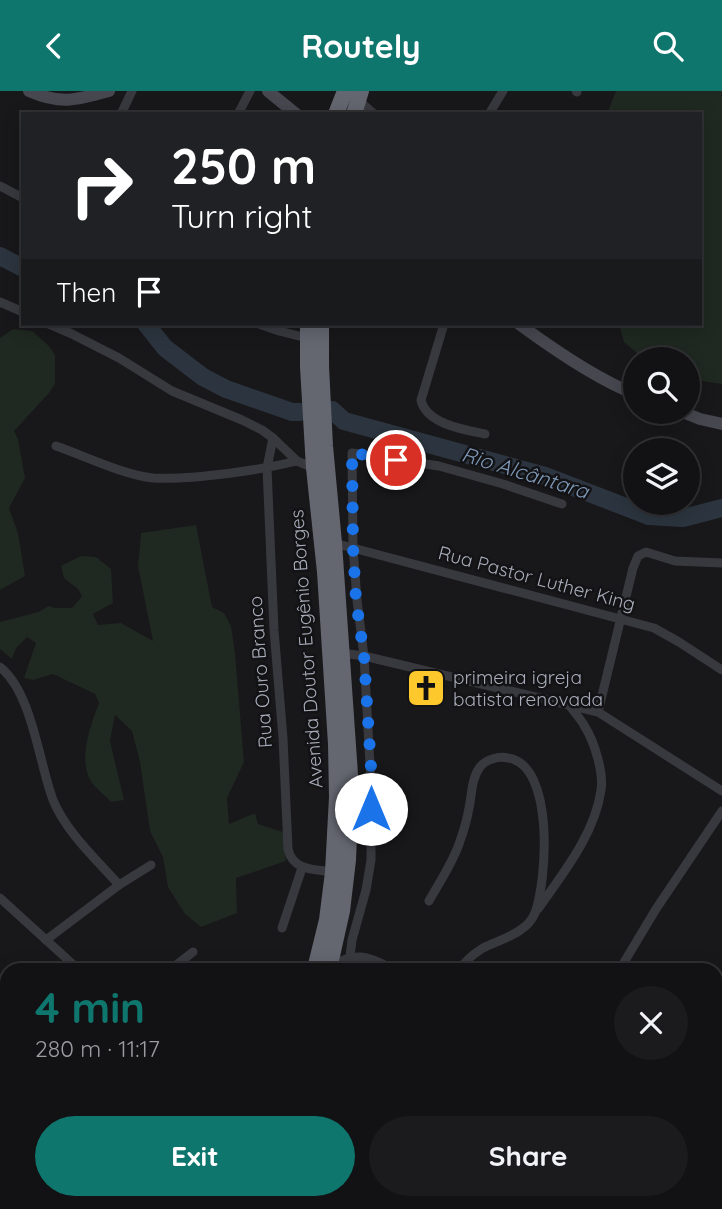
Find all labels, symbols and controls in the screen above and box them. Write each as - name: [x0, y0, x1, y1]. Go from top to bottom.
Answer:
- text: Routely: [301, 26, 421, 66]
- icon: back: [35, 27, 73, 65]
- icon: search: [649, 27, 687, 65]
- text: 250 m: [171, 135, 316, 196]
- icon: right: [56, 140, 147, 231]
- text: Turn right: [171, 196, 312, 236]
- icon: arrive: [130, 273, 168, 311]
- text: Then: [56, 276, 116, 309]
- map controls: [623, 347, 700, 515]
- button: search: [623, 347, 700, 424]
- pin: [366, 430, 426, 490]
- button: layers: [623, 438, 700, 515]
- water label: Rio Alcântara: [459, 440, 593, 504]
- icon: arrive: [377, 441, 415, 479]
- street label: Avenida Doutor Eugênio Borges: [284, 509, 328, 789]
- street label: Rua Pastor Luther King: [436, 540, 638, 616]
- street label: Rua Ouro Branco: [243, 595, 277, 749]
- place label: primeira igreja batista renovada: [453, 665, 603, 711]
- church icon: primeira igreja batista renovada: [405, 667, 447, 709]
- position arrow: [334, 772, 408, 846]
- text: 4 min: [35, 981, 145, 1034]
- button: close: [614, 986, 688, 1060]
- text: 280 m · 11:17: [35, 1034, 160, 1063]
- button: Exit: [35, 1116, 355, 1196]
- button: Share: [369, 1116, 688, 1196]

